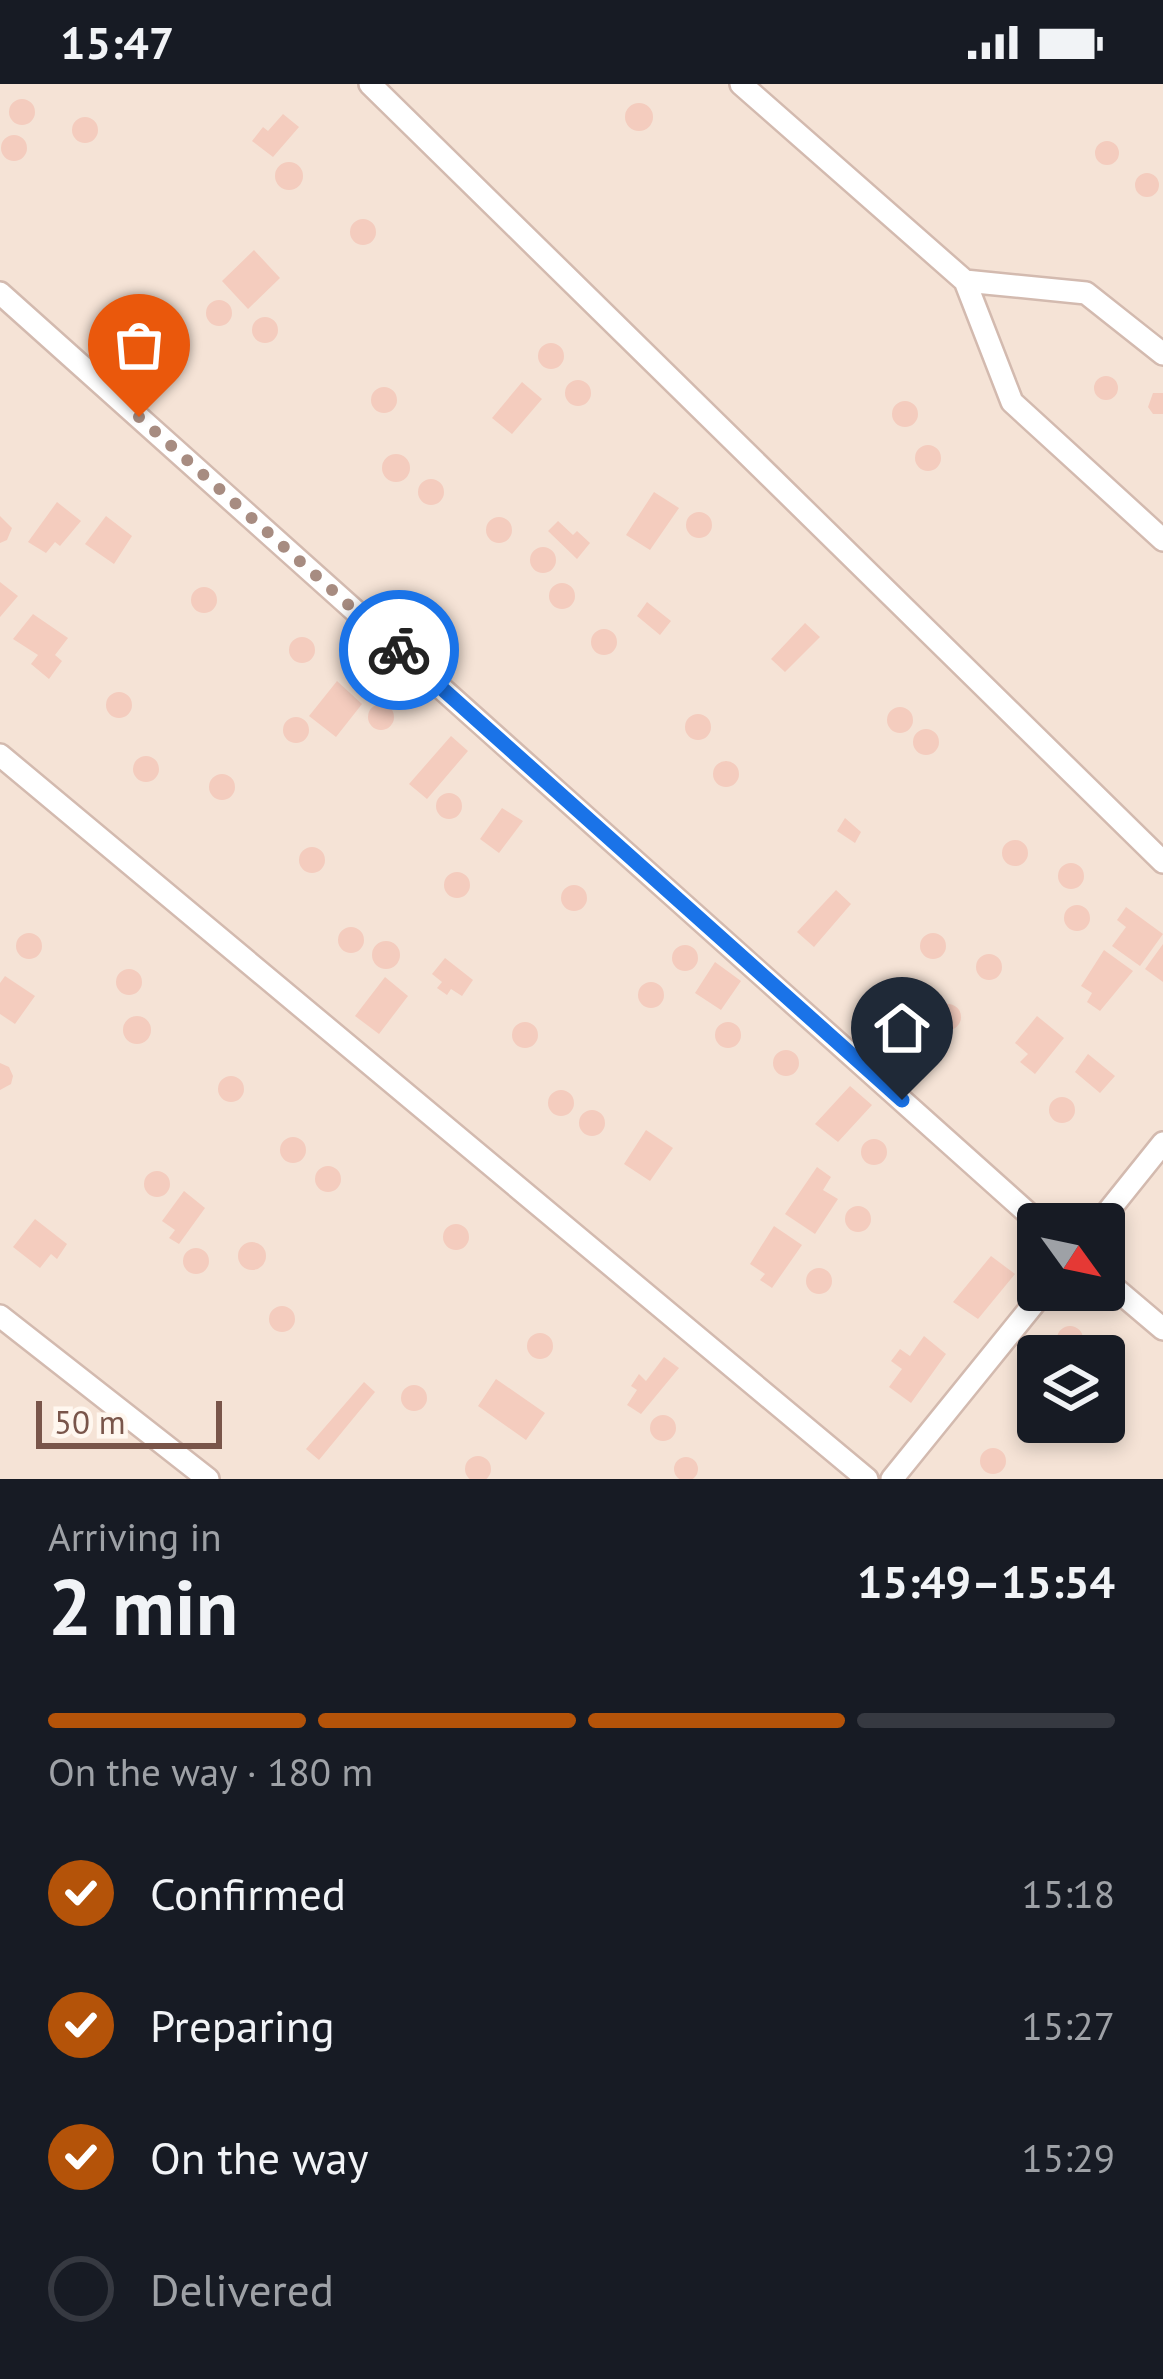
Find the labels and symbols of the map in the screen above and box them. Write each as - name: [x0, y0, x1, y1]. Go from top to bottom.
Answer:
- pin: [88, 294, 190, 417]
- courier: [339, 590, 459, 710]
- pin: [851, 977, 953, 1100]
- north arrow: [1017, 1203, 1125, 1311]
- scale bar: [36, 1395, 222, 1448]

